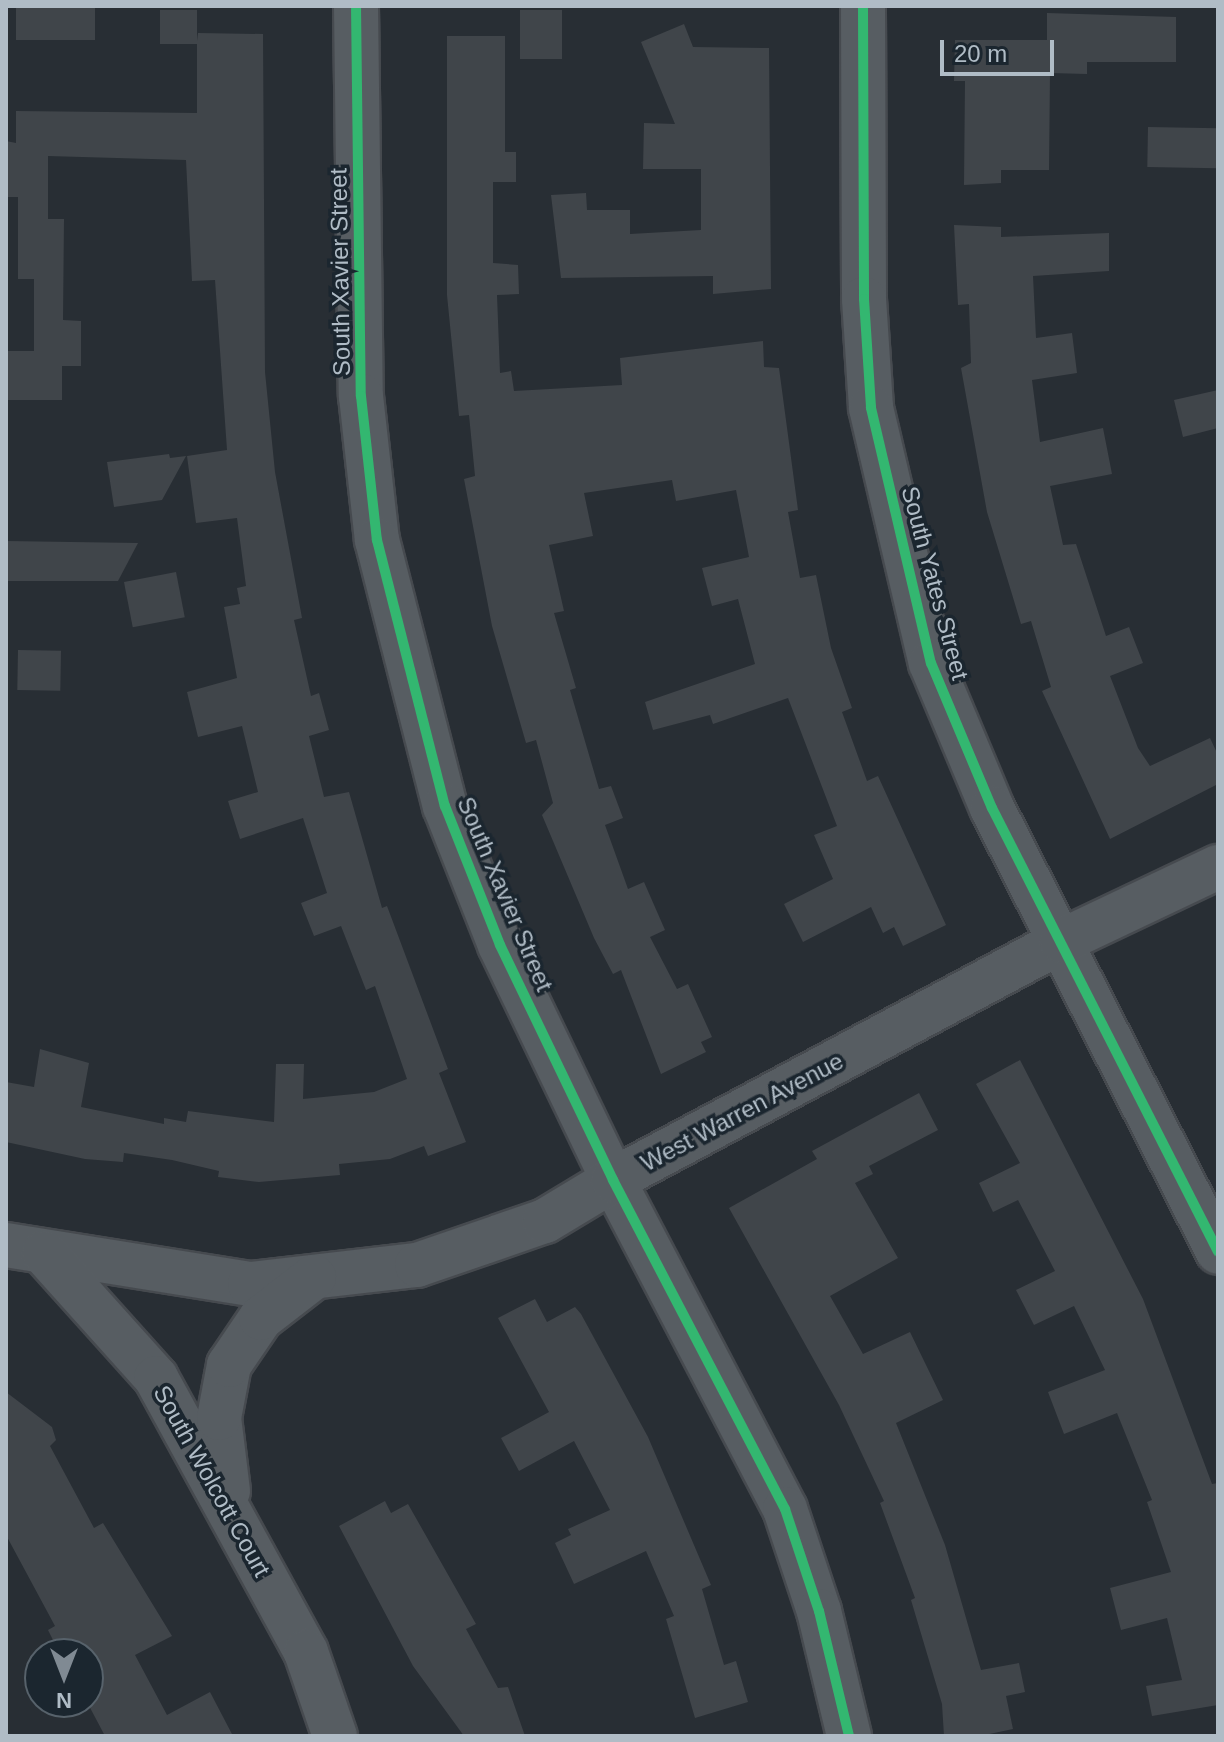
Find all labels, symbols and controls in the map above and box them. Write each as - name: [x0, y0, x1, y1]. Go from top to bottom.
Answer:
- scale bar: [944, 24, 1058, 74]
- text: 20 m: [954, 40, 1007, 67]
- street label: South Xavier Street: [324, 168, 356, 376]
- street label: South Yates Street: [895, 483, 975, 683]
- street label: South Xavier Street: [451, 793, 559, 995]
- street label: West Warren Avenue: [635, 1046, 849, 1178]
- street label: South Wolcott Court: [147, 1380, 277, 1582]
- north arrow: [24, 1638, 104, 1718]
- text: N: [56, 1688, 72, 1713]

